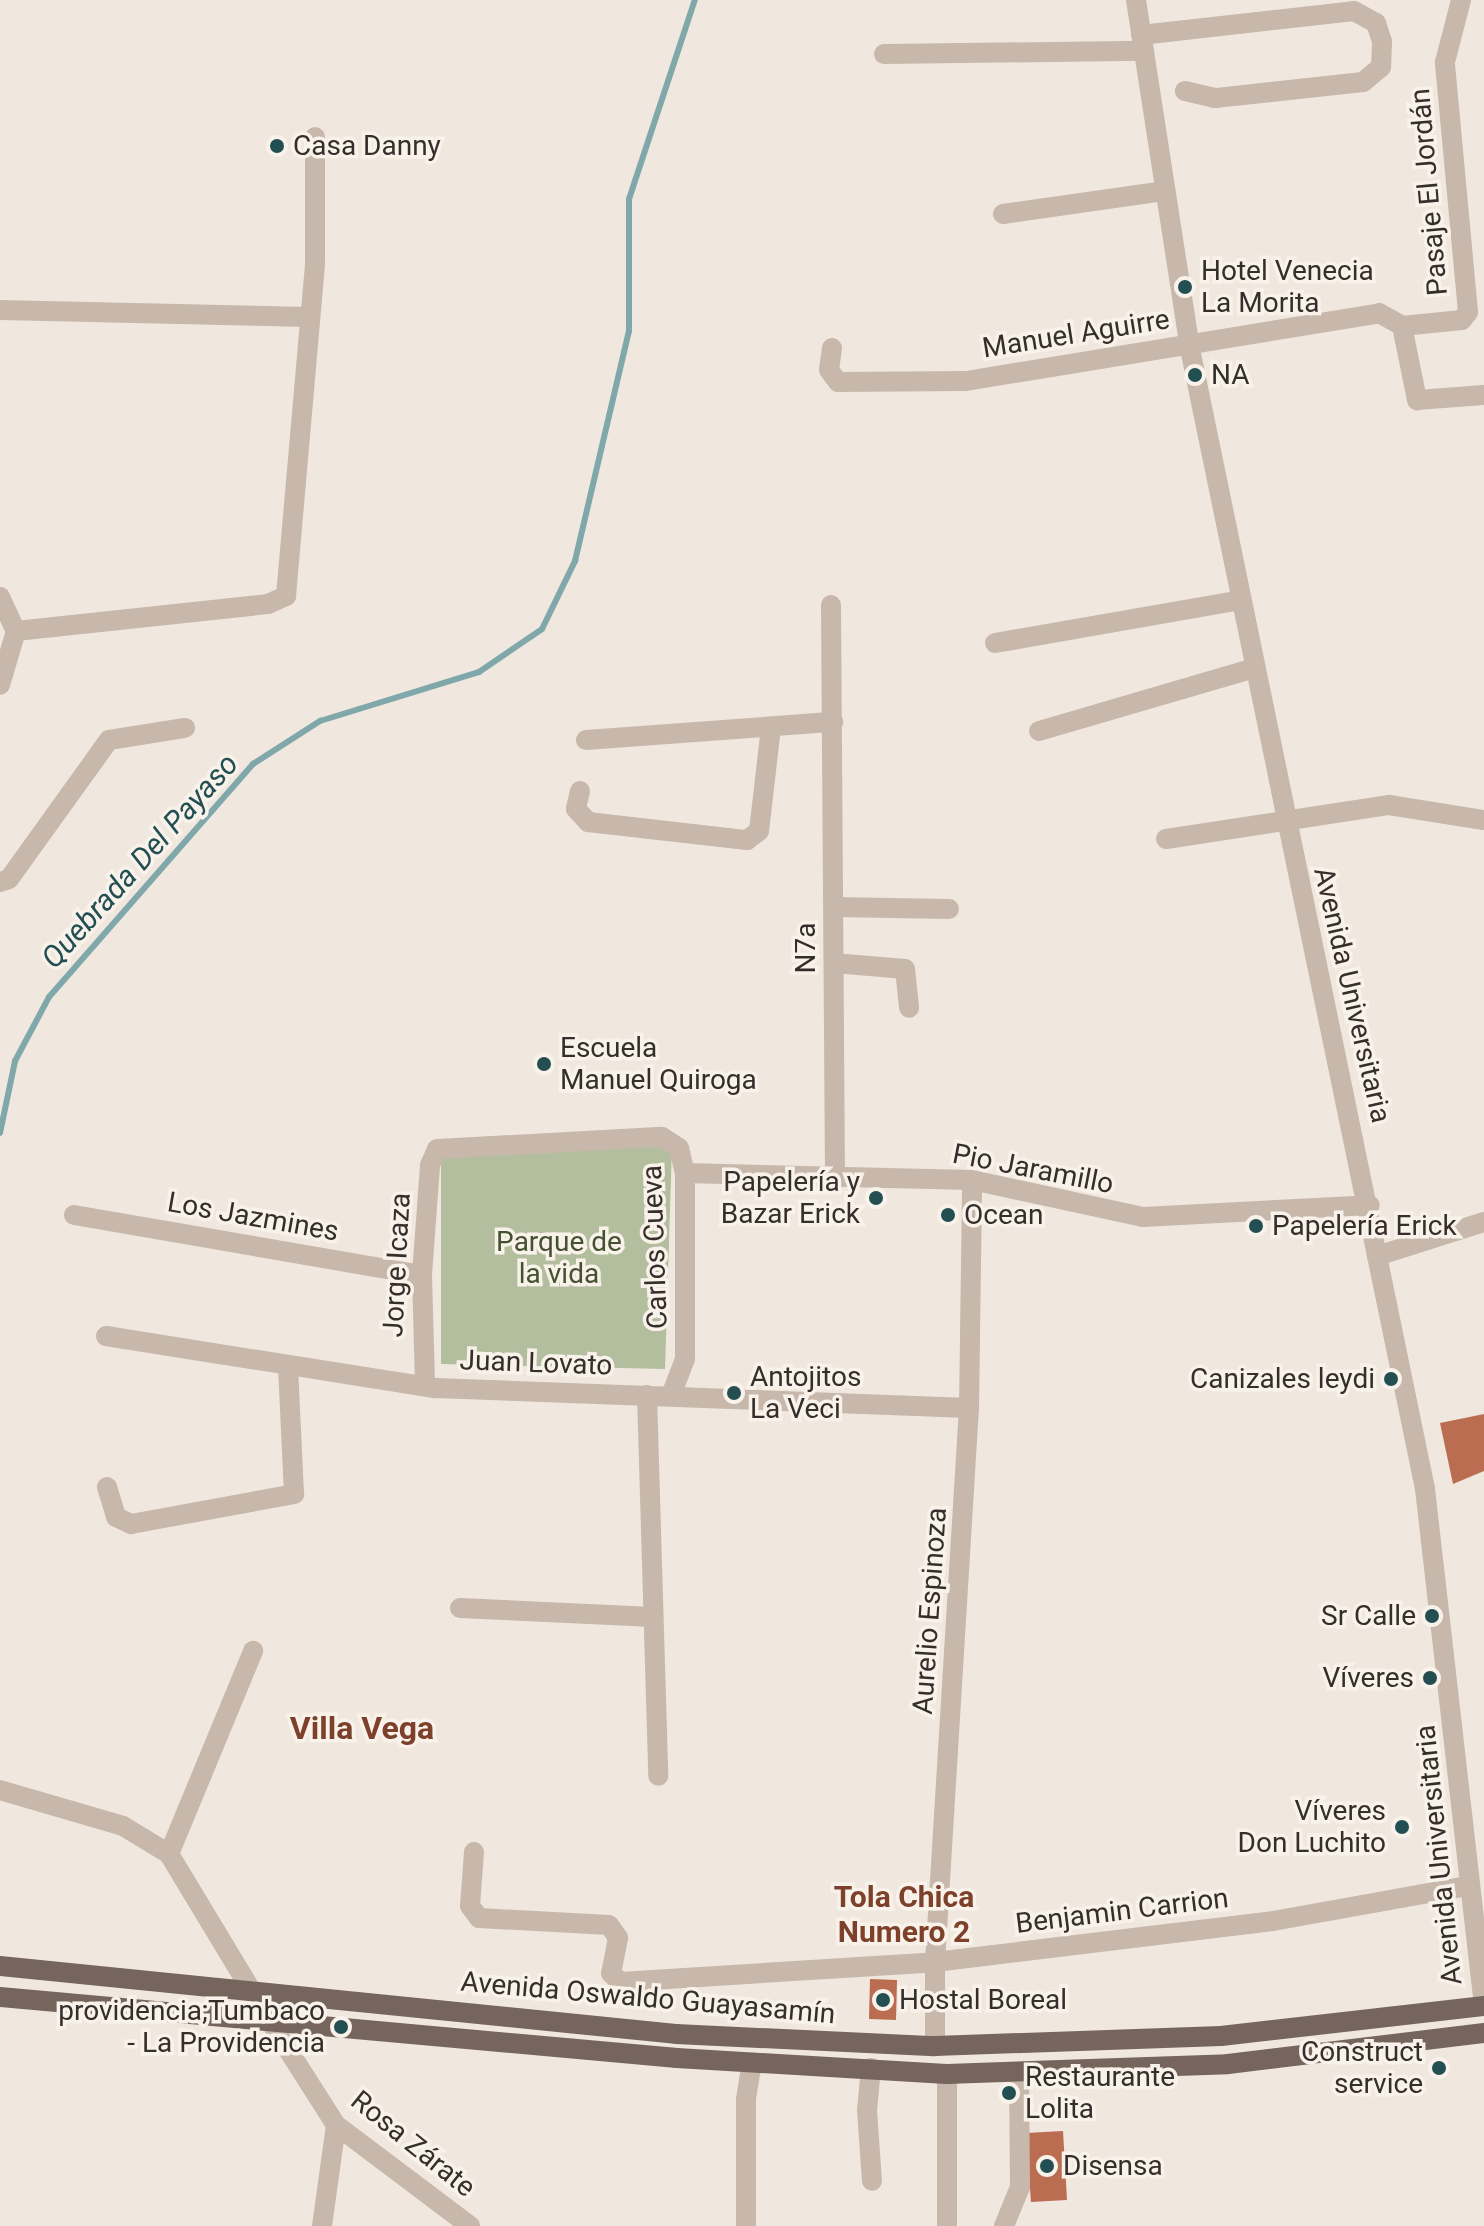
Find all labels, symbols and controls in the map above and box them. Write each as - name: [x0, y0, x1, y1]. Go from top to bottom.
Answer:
- street label: Pasaje El Jordán: [1403, 87, 1455, 297]
- place label: Casa Danny: [293, 129, 441, 163]
- marker: Casa Danny: [268, 137, 286, 155]
- place label: Hotel Venecia La Morita: [1201, 254, 1374, 320]
- marker: Hotel Venecia La Morita: [1176, 278, 1194, 296]
- street label: Manuel Aguirre: [980, 303, 1172, 365]
- place label: NA: [1211, 358, 1249, 392]
- marker: NA: [1186, 366, 1204, 384]
- water label: Quebrada Del Payaso: [34, 746, 246, 976]
- street label: Avenida Universitaria: [1306, 864, 1398, 1126]
- street label: N7a: [789, 923, 823, 973]
- place label: Escuela Manuel Quiroga: [560, 1031, 757, 1097]
- marker: Escuela Manuel Quiroga: [535, 1055, 553, 1073]
- street label: Pio Jaramillo: [950, 1137, 1116, 1201]
- street label: Carlos Cueva: [635, 1164, 675, 1330]
- place label: Papelería y Bazar Erick: [721, 1165, 860, 1231]
- street label: Los Jazmines: [165, 1185, 341, 1249]
- marker: Papelería y Bazar Erick: [867, 1189, 885, 1207]
- street label: Jorge Icaza: [376, 1192, 418, 1338]
- place label: Ocean: [964, 1198, 1043, 1232]
- marker: Ocean: [939, 1206, 957, 1224]
- place label: Papelería Erick: [1272, 1209, 1457, 1243]
- marker: Papelería Erick: [1247, 1217, 1265, 1235]
- park label: Parque de la vida: [496, 1225, 622, 1291]
- street label: Juan Lovato: [459, 1344, 613, 1382]
- place label: Antojitos La Veci: [750, 1360, 861, 1426]
- place label: Canizales leydi: [1190, 1362, 1375, 1396]
- marker: Canizales leydi: [1382, 1370, 1400, 1388]
- marker: Antojitos La Veci: [725, 1384, 743, 1402]
- street label: Aurelio Espinoza: [906, 1506, 954, 1716]
- place label: Sr Calle: [1321, 1599, 1416, 1633]
- marker: Sr Calle: [1423, 1607, 1441, 1625]
- place label: Víveres: [1322, 1661, 1414, 1695]
- marker: Víveres: [1421, 1669, 1439, 1687]
- district label: Villa Vega: [290, 1709, 434, 1747]
- street label: Avenida Universitaria: [1409, 1723, 1469, 1987]
- place label: Víveres Don Luchito: [1238, 1794, 1386, 1860]
- marker: Víveres Don Luchito: [1393, 1818, 1411, 1836]
- district label: Tola Chica Numero 2: [834, 1879, 974, 1950]
- street label: Benjamin Carrion: [1014, 1881, 1230, 1941]
- street label: Avenida Oswaldo Guayasamín: [459, 1965, 837, 2031]
- place label: Hostal Boreal: [899, 1983, 1067, 2017]
- marker: Hostal Boreal: [874, 1991, 892, 2009]
- place label: providencia;Tumbaco - La Providencia: [58, 1994, 325, 2060]
- marker: providencia;Tumbaco - La Providencia: [332, 2018, 350, 2036]
- place label: Construct service: [1301, 2035, 1423, 2101]
- marker: Construct service: [1430, 2059, 1448, 2077]
- place label: Restaurante Lolita: [1025, 2060, 1175, 2126]
- street label: Rosa Zárate: [344, 2084, 482, 2204]
- marker: Restaurante Lolita: [1000, 2084, 1018, 2102]
- place label: Disensa: [1063, 2149, 1163, 2183]
- marker: Disensa: [1038, 2157, 1056, 2175]

